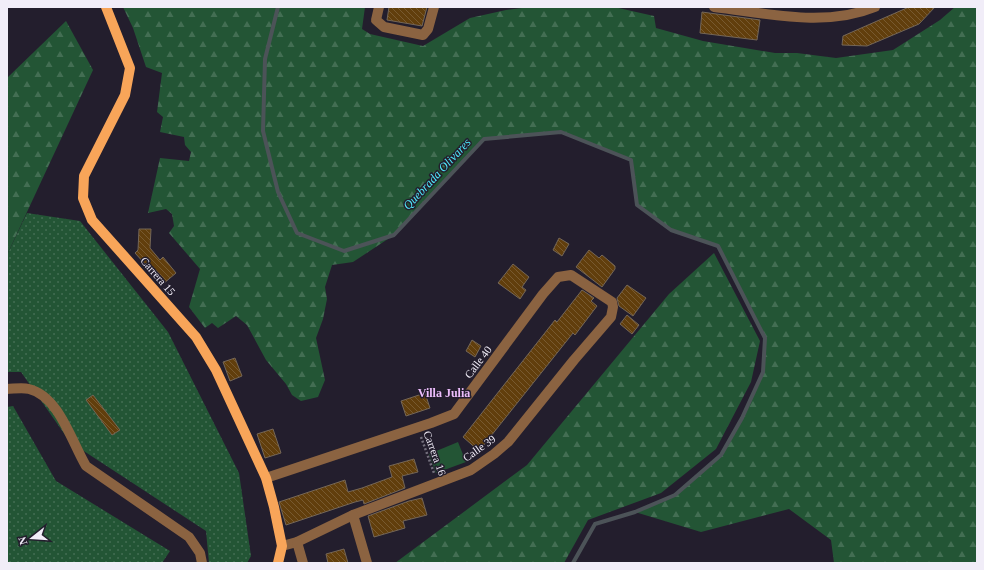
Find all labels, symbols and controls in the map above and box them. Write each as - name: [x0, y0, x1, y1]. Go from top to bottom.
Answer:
- water label: Quebrada Olivares: [400, 135, 474, 213]
- street label: Carrera 15: [138, 254, 178, 298]
- street label: Calle 40: [462, 343, 494, 380]
- district label: Villa Julia: [418, 386, 470, 400]
- street label: Carrera 16: [421, 429, 449, 477]
- street label: Calle 39: [460, 432, 498, 464]
- north arrow: [12, 518, 52, 558]
- text: N: [16, 535, 29, 546]

